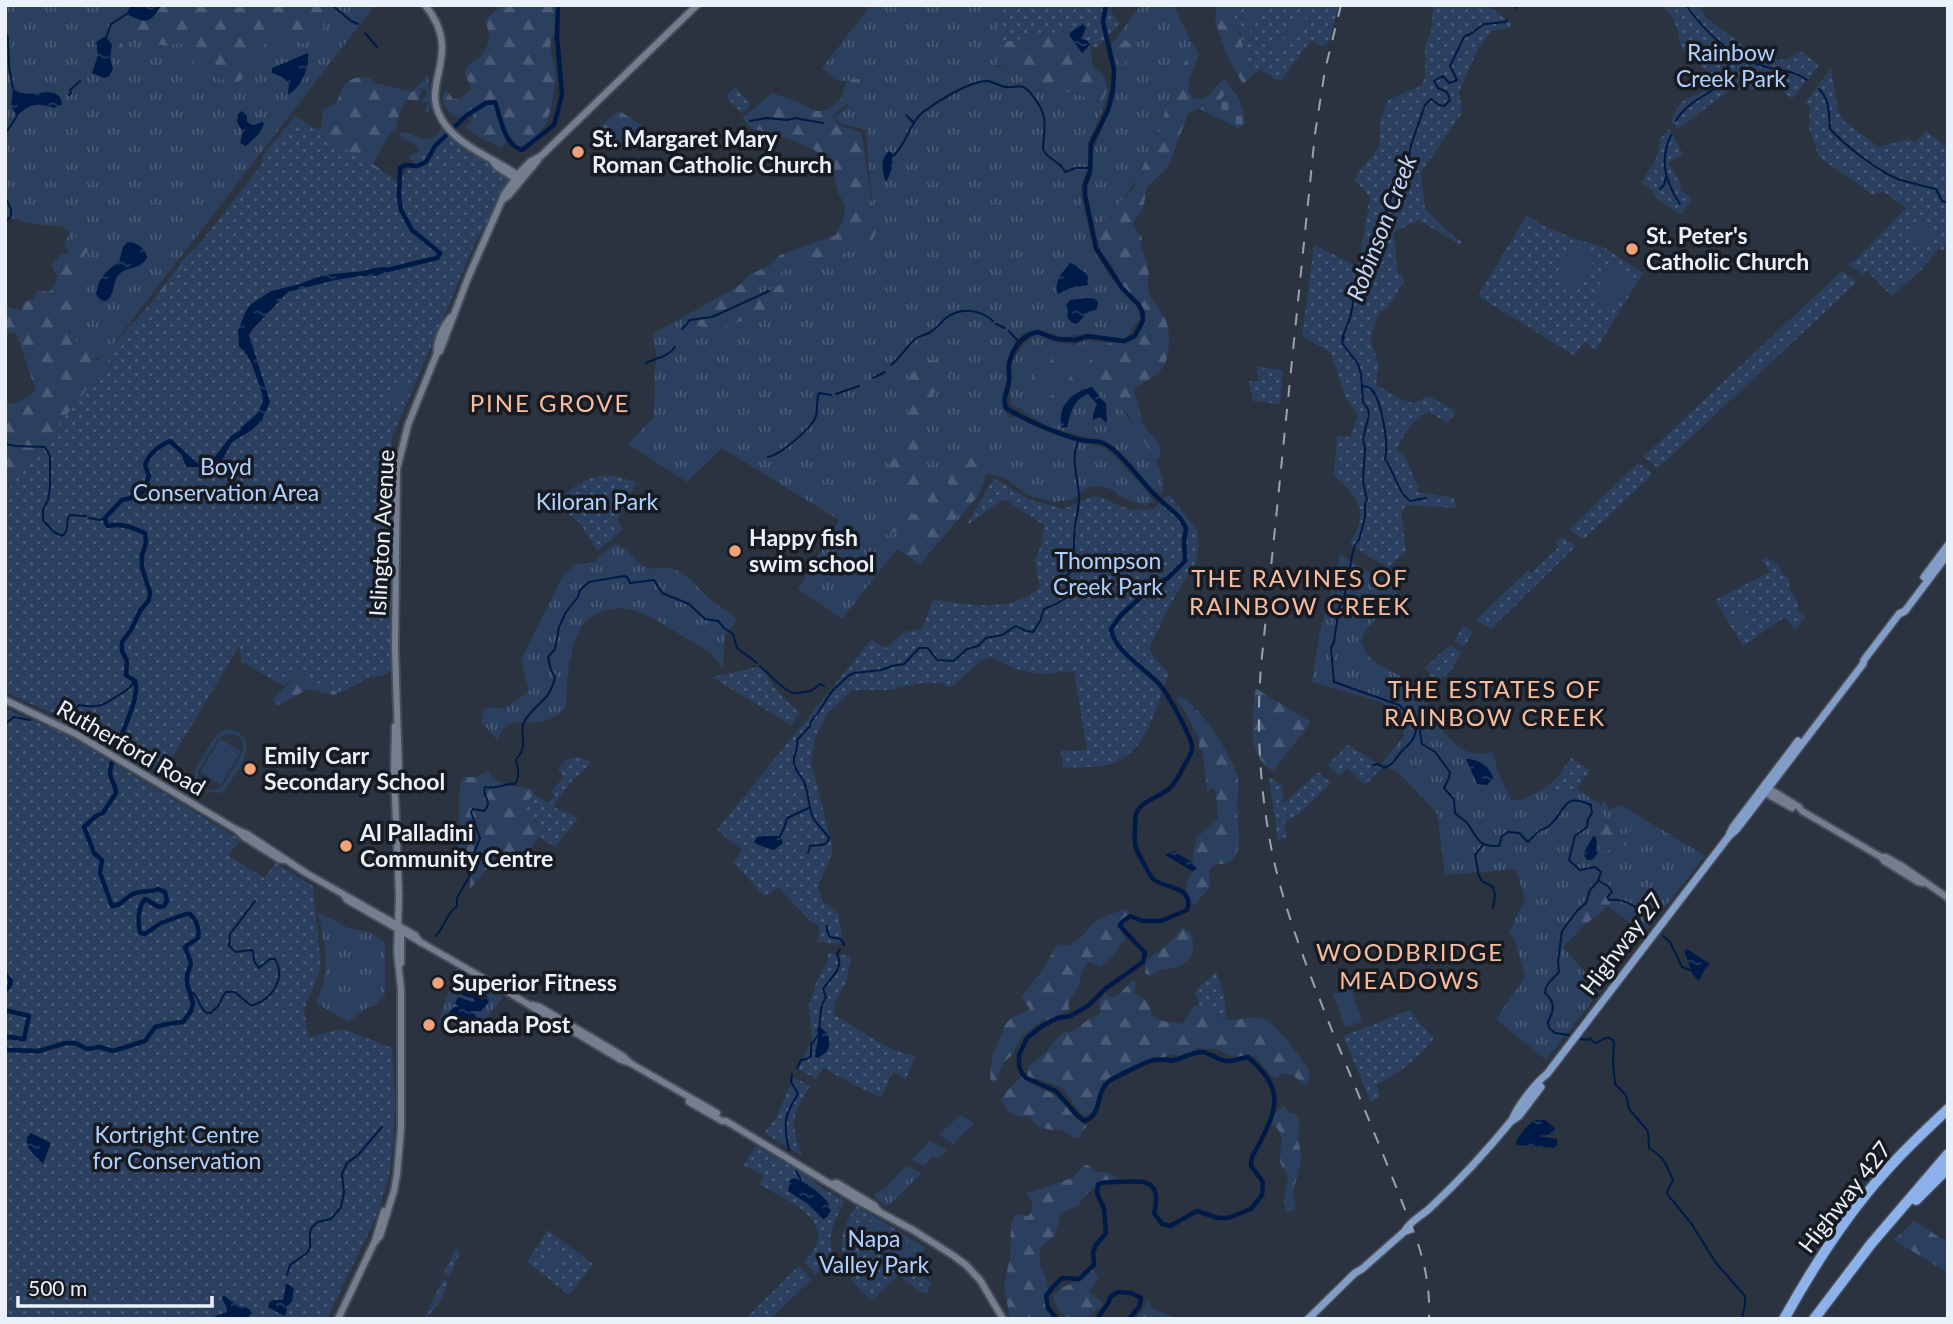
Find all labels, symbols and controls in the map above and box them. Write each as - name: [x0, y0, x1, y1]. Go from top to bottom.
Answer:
- park label: Rainbow Creek Park: [1676, 38, 1786, 92]
- place label: St. Margaret Mary Roman Catholic Church: [592, 124, 832, 178]
- marker: St. Margaret Mary Roman Catholic Church: [570, 144, 586, 160]
- water label: Robinson Creek: [1339, 150, 1422, 305]
- place label: St. Peter's Catholic Church: [1646, 221, 1809, 275]
- marker: St. Peter's Catholic Church: [1624, 241, 1640, 257]
- district label: PINE GROVE: [470, 388, 630, 417]
- street label: Islington Avenue: [363, 449, 399, 617]
- park label: Boyd Conservation Area: [133, 452, 319, 506]
- park label: Kiloran Park: [536, 487, 659, 515]
- place label: Happy fish swim school: [749, 523, 875, 577]
- marker: Happy fish swim school: [727, 543, 743, 559]
- park label: Thompson Creek Park: [1053, 546, 1163, 600]
- district label: THE RAVINES OF RAINBOW CREEK: [1189, 563, 1411, 620]
- district label: THE ESTATES OF RAINBOW CREEK: [1384, 674, 1606, 731]
- street label: Rutherford Road: [52, 693, 211, 801]
- place label: Emily Carr Secondary School: [264, 741, 445, 795]
- marker: Emily Carr Secondary School: [242, 761, 258, 777]
- place label: Al Palladini Community Centre: [359, 818, 553, 872]
- marker: Al Palladini Community Centre: [338, 838, 354, 854]
- street label: Highway 27: [1574, 887, 1669, 1000]
- district label: WOODBRIDGE MEADOWS: [1316, 937, 1504, 994]
- place label: Superior Fitness: [452, 968, 617, 996]
- marker: Superior Fitness: [430, 975, 446, 991]
- place label: Canada Post: [443, 1010, 571, 1038]
- marker: Canada Post: [421, 1017, 437, 1033]
- park label: Kortright Centre for Conservation: [93, 1120, 261, 1174]
- street label: Highway 427: [1792, 1135, 1896, 1258]
- park label: Napa Valley Park: [819, 1224, 929, 1278]
- scale bar: [18, 1264, 212, 1308]
- text: 500 m: [28, 1275, 87, 1300]

